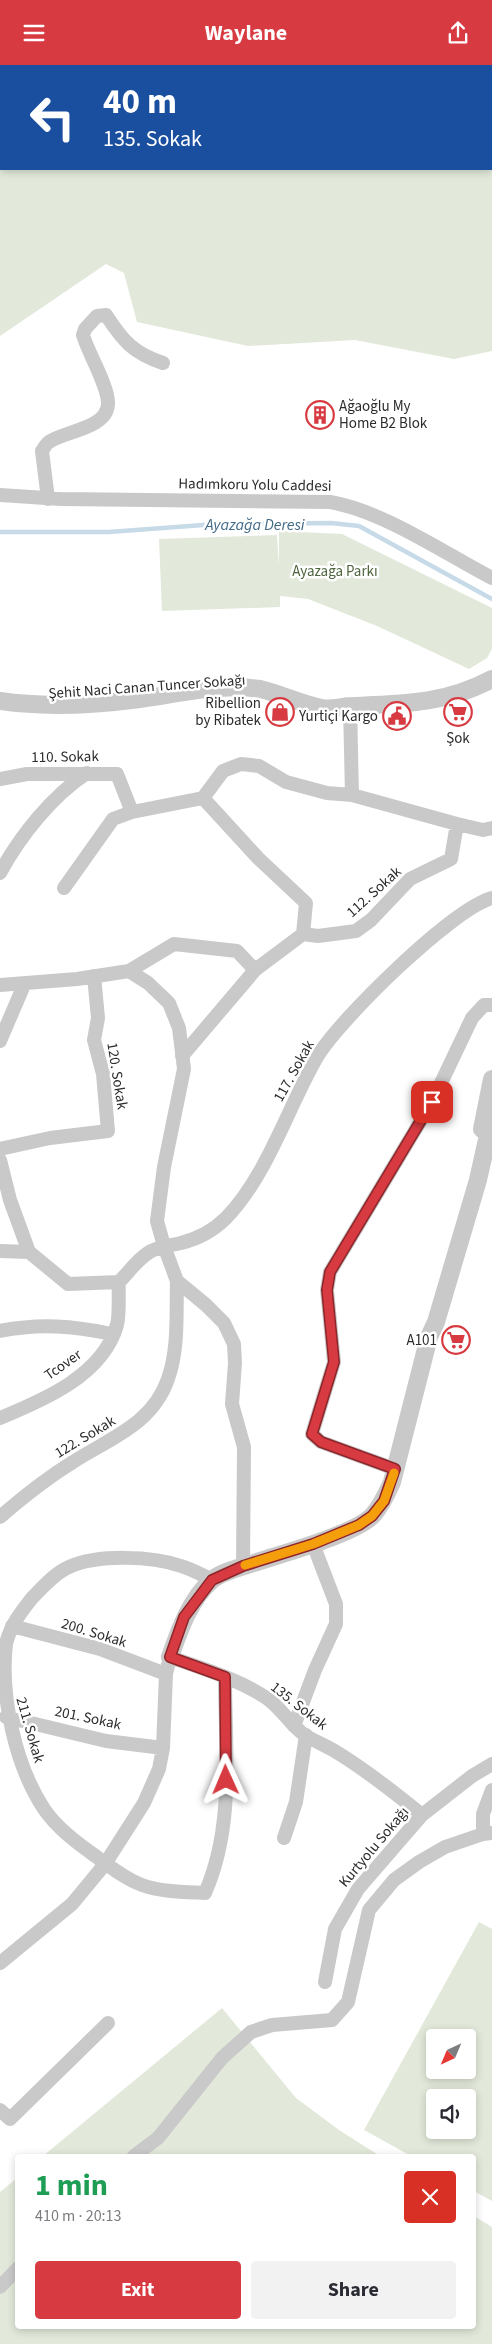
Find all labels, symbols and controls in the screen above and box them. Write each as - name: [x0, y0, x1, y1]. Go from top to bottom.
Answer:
- text: Waylane: [205, 17, 287, 49]
- icon: menu: [20, 19, 48, 47]
- icon: share: [444, 19, 472, 47]
- text: 40 m: [103, 77, 177, 127]
- icon: left: [20, 85, 85, 150]
- text: 135. Sokak: [103, 123, 202, 155]
- place label: Ağaoğlu My Home B2 Blok: [339, 396, 428, 434]
- building icon: Ağaoğlu My Home B2 Blok: [305, 400, 335, 430]
- street label: Hadımkoru Yolu Caddesi: [178, 473, 332, 497]
- water label: Ayazağa Deresi: [204, 514, 305, 536]
- park label: Ayazağa Parkı: [292, 561, 378, 582]
- street label: Şehit Naci Canan Tuncer Sokağı: [48, 670, 246, 704]
- place label: Ribellion by Ribatek: [195, 693, 262, 731]
- shop icon: Ribellion by Ribatek: [265, 697, 295, 727]
- supermarket icon: Şok: [443, 697, 473, 727]
- public building icon: Yurtiçi Kargo: [382, 701, 412, 731]
- place label: Yurtiçi Kargo: [298, 706, 378, 727]
- place label: Şok: [446, 728, 470, 749]
- street label: 110. Sokak: [31, 746, 99, 768]
- street label: 112. Sokak: [342, 861, 407, 922]
- street label: 117. Sokak: [268, 1036, 320, 1106]
- street label: 120. Sokak: [101, 1041, 133, 1112]
- pin: [411, 1081, 453, 1123]
- icon: arrive: [418, 1088, 446, 1116]
- supermarket icon: A101: [441, 1325, 471, 1355]
- place label: A101: [406, 1330, 437, 1351]
- street label: Tcover: [40, 1344, 87, 1385]
- street label: 122. Sokak: [51, 1410, 120, 1463]
- street label: 200. Sokak: [59, 1613, 130, 1653]
- street label: 135. Sokak: [266, 1677, 333, 1735]
- street label: 211. Sokak: [11, 1695, 50, 1766]
- street label: 201. Sokak: [53, 1701, 124, 1735]
- position arrow: [199, 1753, 251, 1805]
- street label: Kurtyolu Sokağı: [334, 1802, 414, 1892]
- north arrow: [426, 2029, 476, 2079]
- map controls: [426, 2029, 476, 2139]
- button: sound: [426, 2089, 476, 2139]
- text: 1 min: [35, 2164, 108, 2207]
- button: close: [404, 2171, 456, 2223]
- text: 410 m · 20:13: [35, 2205, 122, 2227]
- button: Exit: [35, 2261, 241, 2319]
- button: Share: [251, 2261, 456, 2319]

